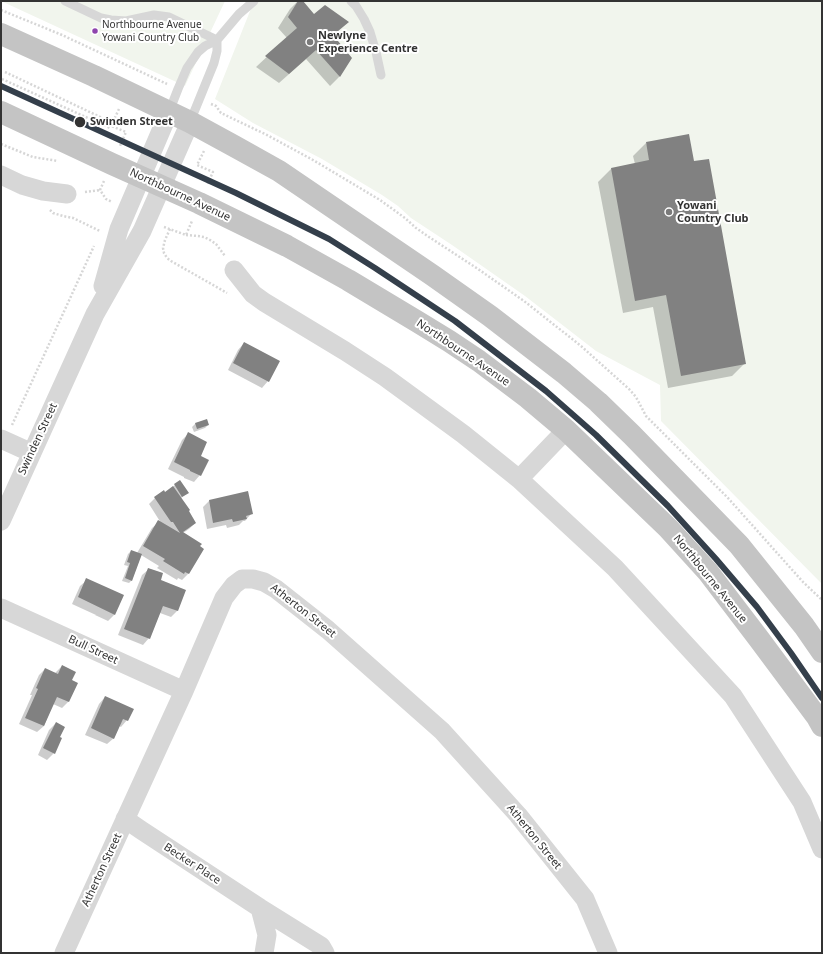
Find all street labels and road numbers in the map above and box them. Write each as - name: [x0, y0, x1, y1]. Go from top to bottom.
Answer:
- street label: Northbourne Avenue: [128, 166, 232, 224]
- street label: Northbourne Avenue: [414, 317, 512, 389]
- street label: Swinden Street: [16, 401, 60, 477]
- street label: Northbourne Avenue: [670, 532, 750, 626]
- street label: Atherton Street: [268, 581, 338, 641]
- street label: Bull Street: [66, 633, 120, 667]
- street label: Atherton Street: [504, 802, 564, 872]
- street label: Atherton Street: [79, 831, 125, 909]
- street label: Becker Place: [161, 841, 223, 887]

